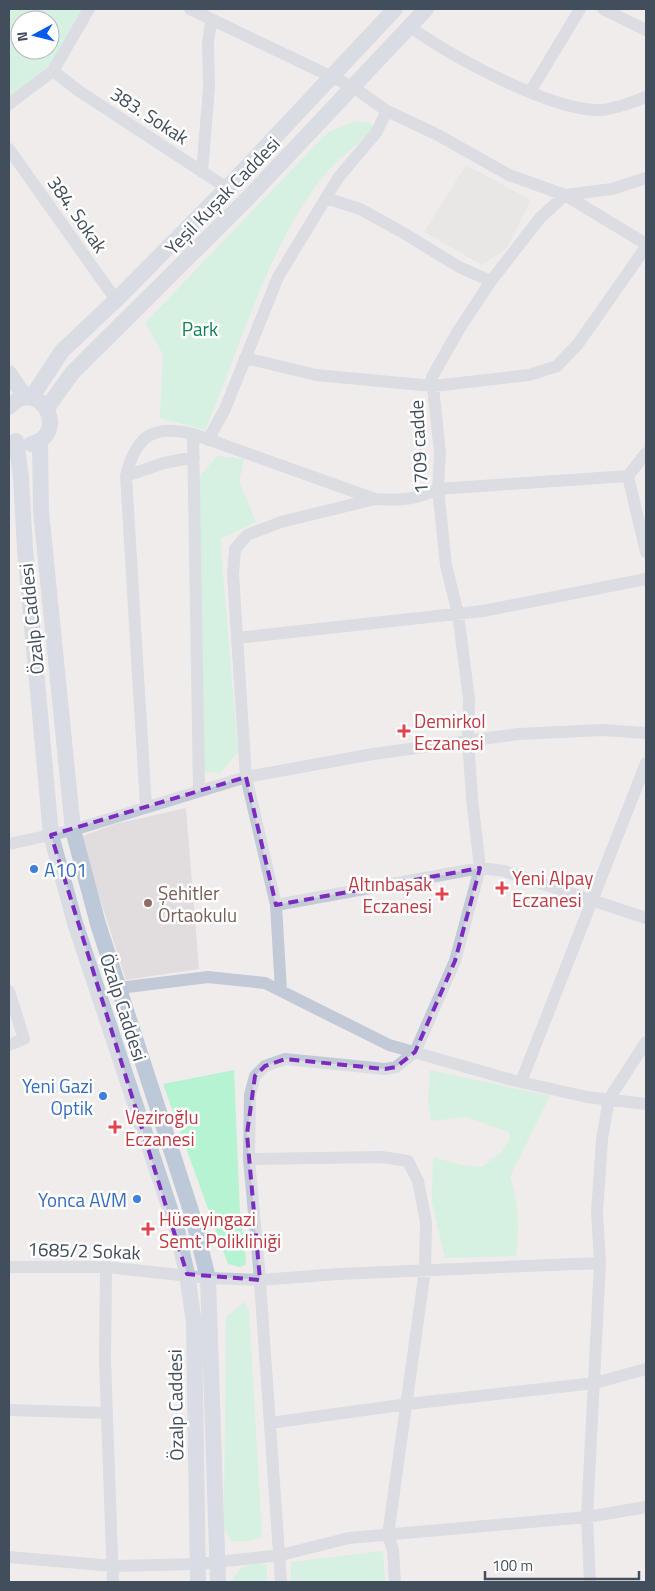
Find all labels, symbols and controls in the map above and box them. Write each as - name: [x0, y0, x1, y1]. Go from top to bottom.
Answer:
- north arrow: [10, 10, 60, 60]
- text: N: [11, 31, 33, 43]
- street label: 383. Sokak: [105, 79, 195, 151]
- street label: Yeşil Kuşak Caddesi: [158, 129, 286, 261]
- street label: 384. Sokak: [41, 170, 115, 258]
- park label: Park: [182, 314, 218, 343]
- street label: 1709 cadde: [401, 399, 435, 495]
- street label: Özalp Caddesi: [11, 562, 51, 676]
- place label: Demirkol Eczanesi: [414, 706, 486, 757]
- marker: Demirkol Eczanesi: [398, 725, 410, 737]
- place label: A101: [44, 855, 87, 884]
- marker: A101: [28, 863, 40, 875]
- place label: Yeni Alpay Eczanesi: [512, 863, 593, 914]
- place label: Altınbaşak Eczanesi: [348, 869, 432, 920]
- place label: Şehitler Ortaokulu: [158, 878, 237, 929]
- marker: Yeni Alpay Eczanesi: [496, 882, 508, 894]
- marker: Altınbaşak Eczanesi: [436, 888, 448, 900]
- marker: Şehitler Ortaokulu: [142, 897, 154, 909]
- street label: Özalp Caddesi: [93, 949, 155, 1065]
- place label: Yeni Gazi Optik: [22, 1071, 93, 1122]
- marker: Yeni Gazi Optik: [97, 1090, 109, 1102]
- place label: Veziroğlu Eczanesi: [125, 1102, 199, 1153]
- marker: Veziroğlu Eczanesi: [109, 1121, 121, 1133]
- place label: Yonca AVM: [38, 1185, 127, 1214]
- marker: Yonca AVM: [131, 1193, 143, 1205]
- place label: Hüseyingazi Semt Polikliniği: [159, 1204, 281, 1255]
- marker: Hüseyingazi Semt Polikliniği: [141, 1222, 155, 1236]
- street label: 1685/2 Sokak: [27, 1234, 141, 1266]
- street label: Özalp Caddesi: [160, 1349, 190, 1461]
- scale bar: [485, 1548, 639, 1580]
- text: 100 m: [492, 1554, 533, 1577]

